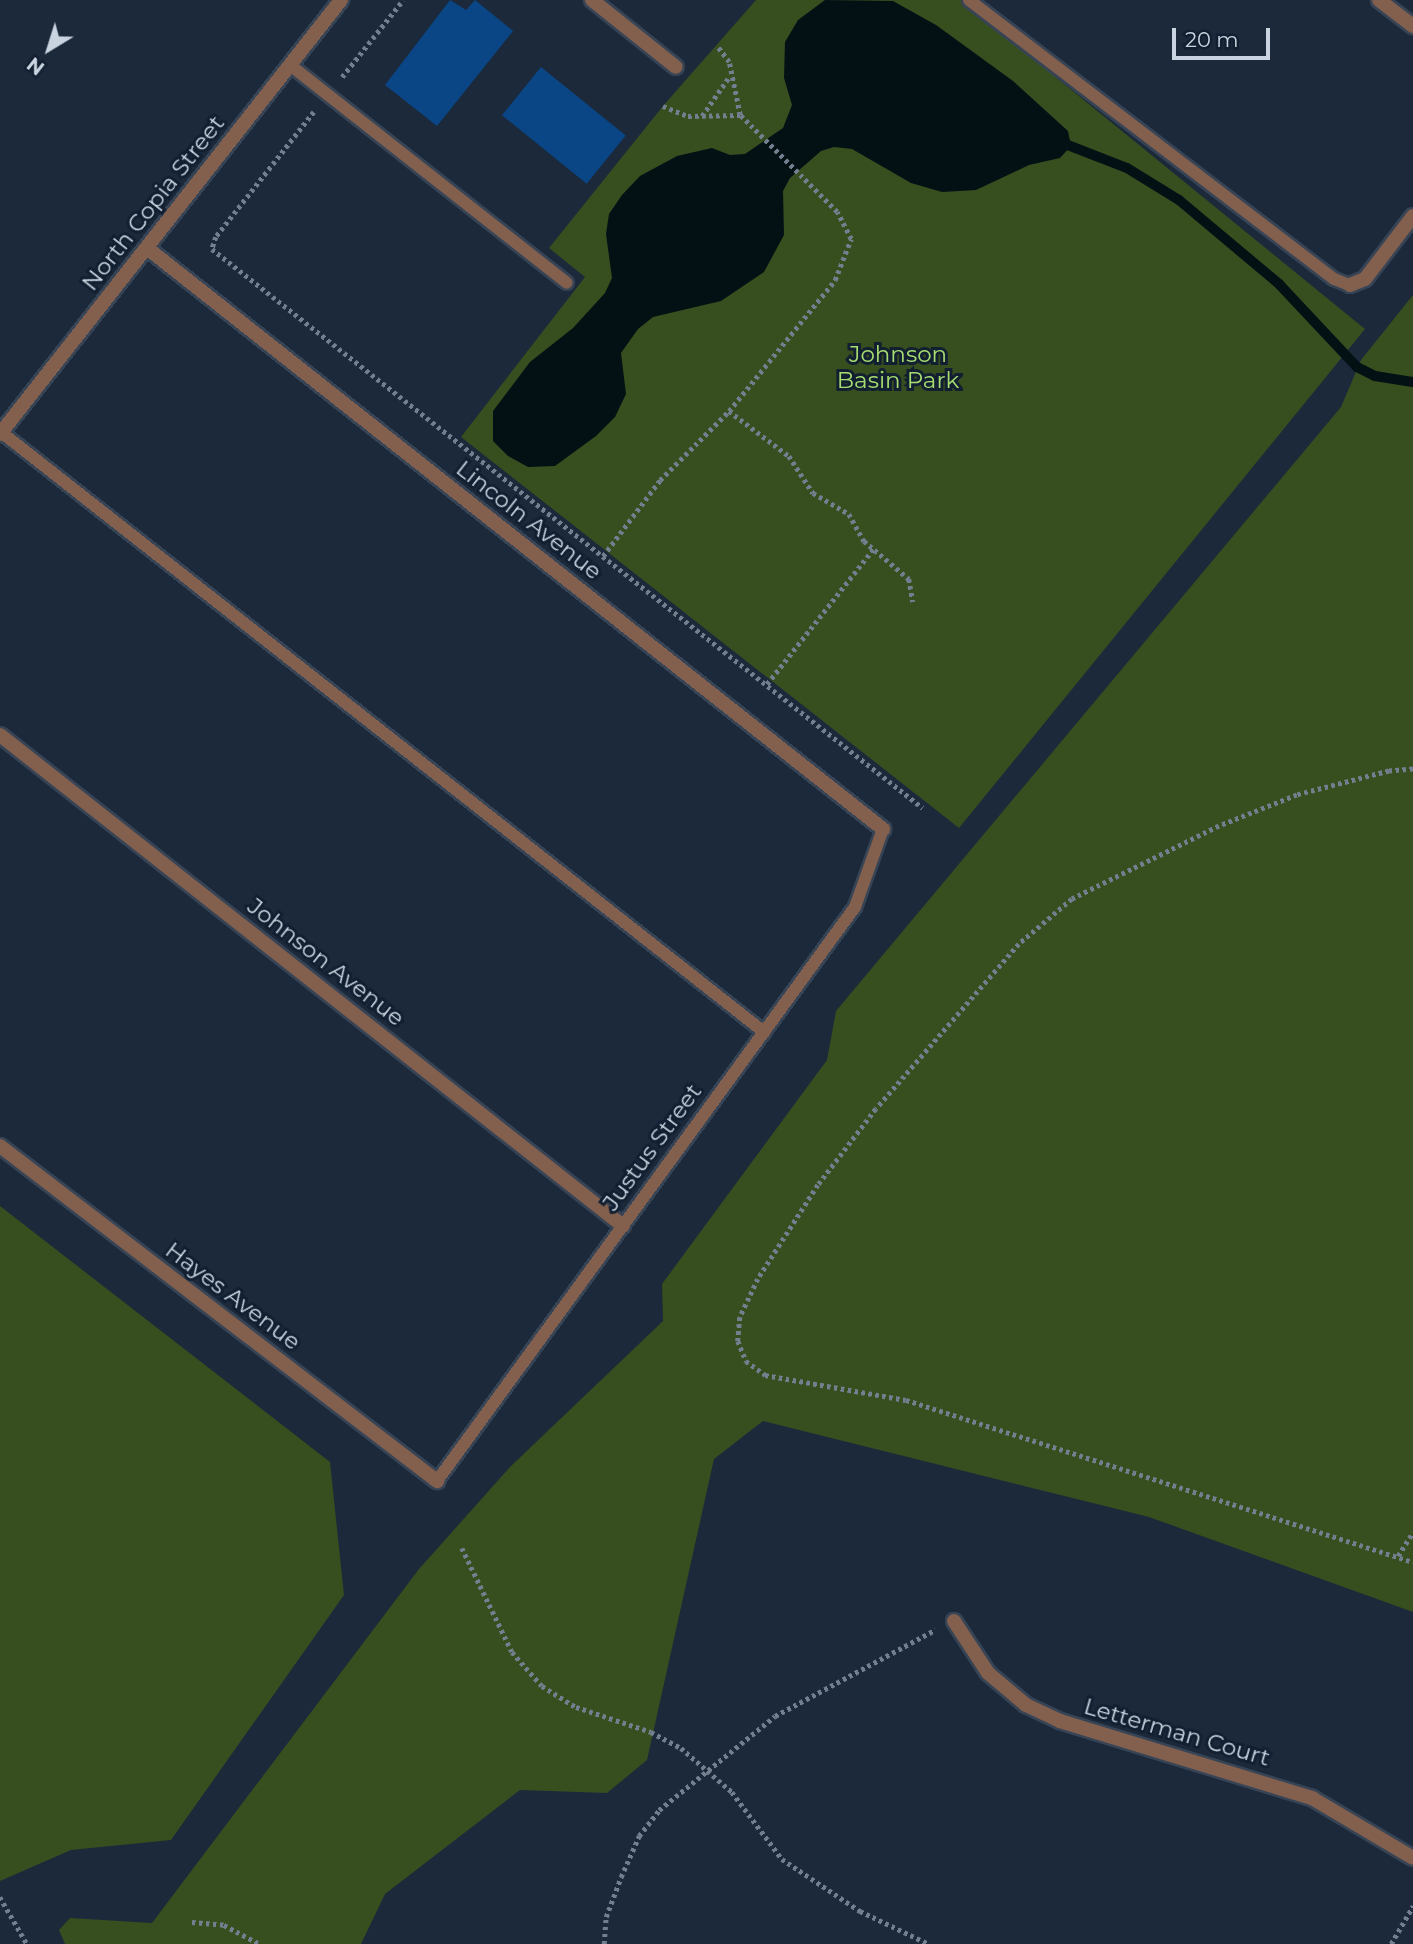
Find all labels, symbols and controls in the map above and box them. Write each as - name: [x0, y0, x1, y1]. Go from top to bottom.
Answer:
- north arrow: [14, 14, 84, 84]
- scale bar: [1175, 14, 1273, 58]
- text: 20 m: [1185, 27, 1239, 52]
- text: N: [23, 52, 49, 80]
- street label: North Copia Street: [76, 110, 230, 296]
- park label: Johnson Basin Park: [837, 340, 959, 394]
- street label: Lincoln Avenue: [451, 455, 607, 585]
- street label: Johnson Avenue: [242, 892, 410, 1032]
- street label: Justus Street: [597, 1078, 707, 1216]
- street label: Hayes Avenue: [160, 1236, 306, 1356]
- street label: Letterman Court: [1081, 1692, 1273, 1772]

